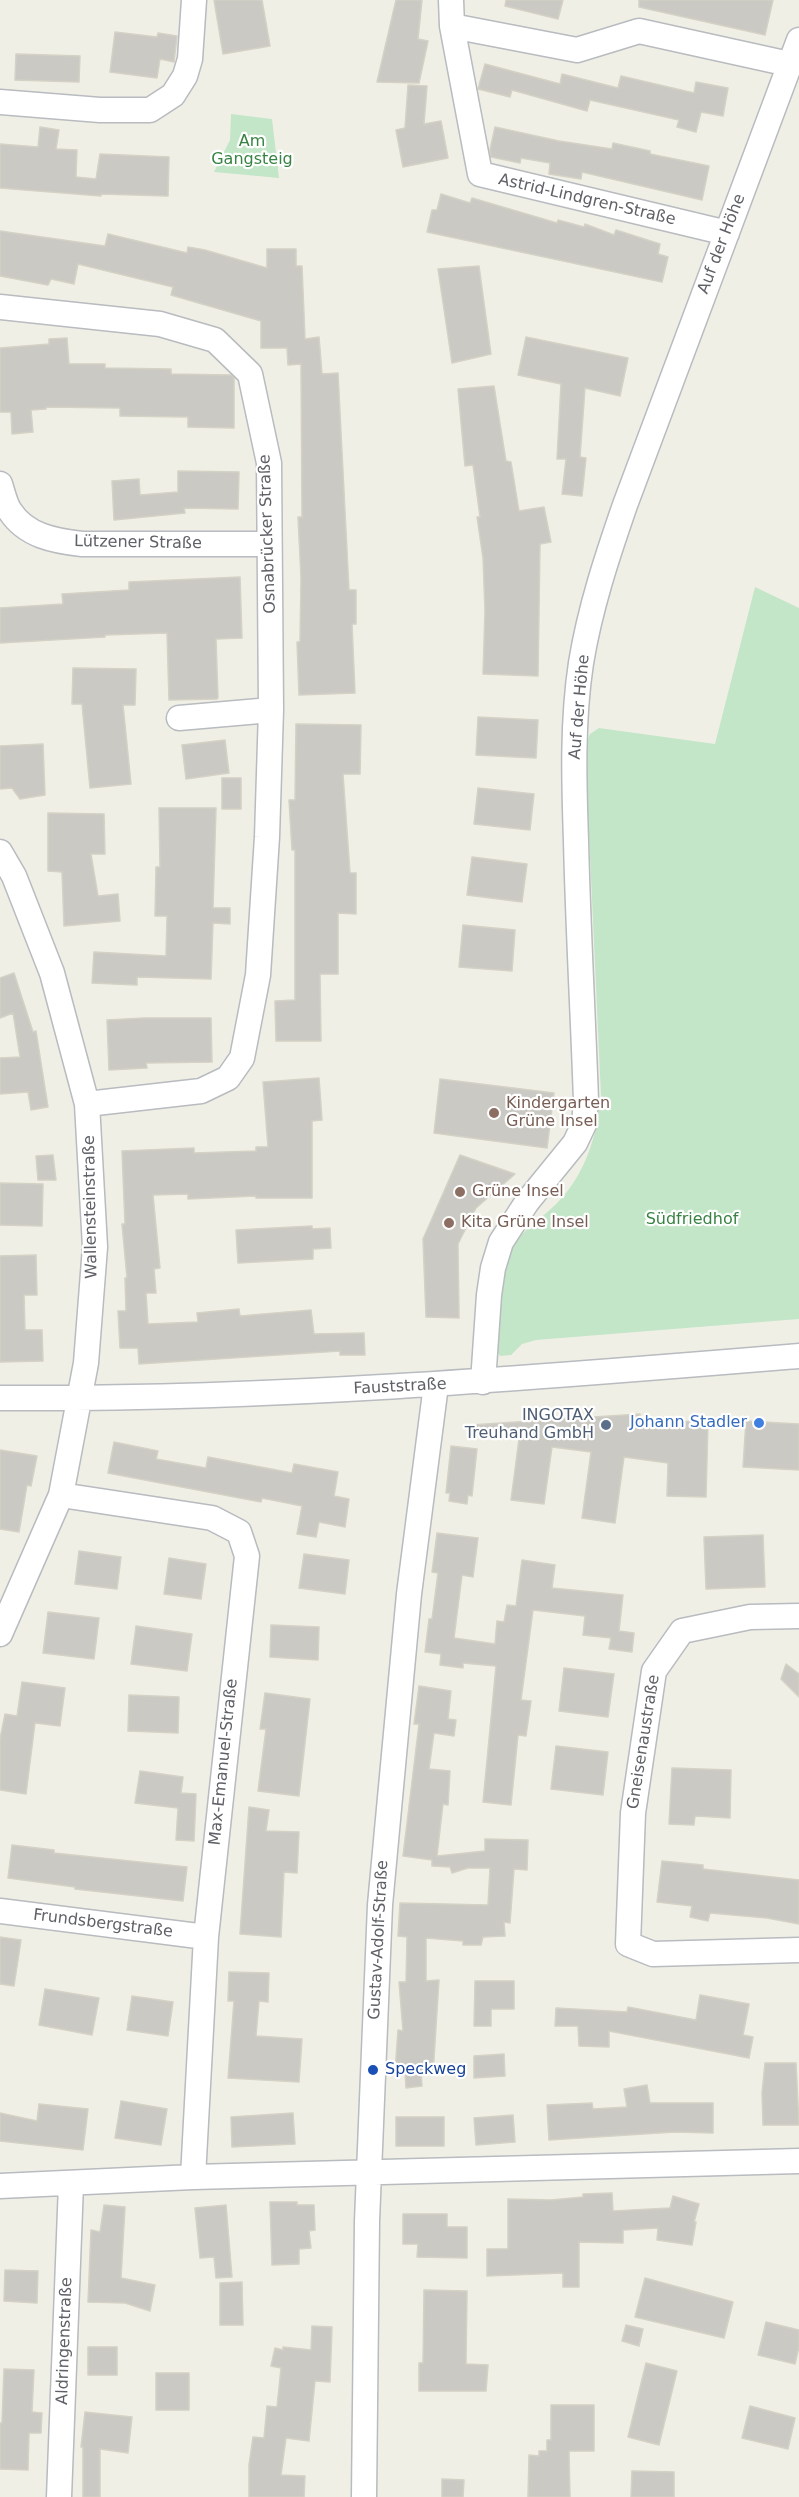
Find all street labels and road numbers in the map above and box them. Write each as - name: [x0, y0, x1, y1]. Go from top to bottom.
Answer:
- street label: Astrid-Lindgren-Straße: [497, 170, 677, 230]
- street label: Auf der Höhe: [694, 191, 750, 297]
- street label: Osnabrücker Straße: [256, 454, 280, 614]
- street label: Lützener Straße: [74, 532, 202, 554]
- street label: Auf der Höhe: [566, 654, 594, 760]
- street label: Wallensteinstraße: [80, 1135, 102, 1279]
- street label: Fauststraße: [353, 1375, 447, 1399]
- street label: Gneisenaustraße: [624, 1673, 664, 1811]
- street label: Max-Emanuel-Straße: [206, 1678, 242, 1846]
- street label: Gustav-Adolf-Straße: [365, 1860, 393, 2020]
- street label: Frundsbergstraße: [32, 1906, 174, 1942]
- street label: Aldringenstraße: [53, 2277, 77, 2405]

